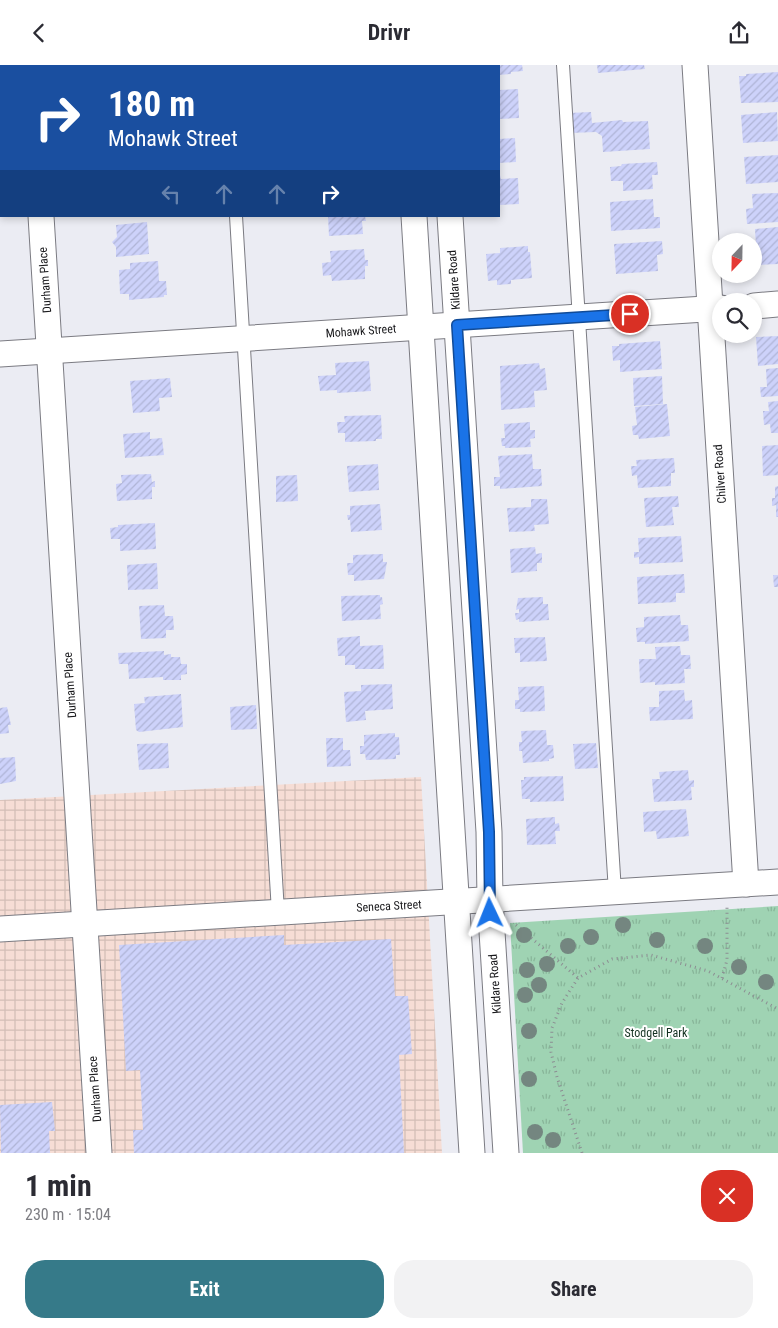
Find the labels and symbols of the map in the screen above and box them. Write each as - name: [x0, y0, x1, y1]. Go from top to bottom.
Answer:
- north arrow: [712, 233, 762, 283]
- street label: Durham Place: [36, 246, 54, 313]
- street label: Kildare Road: [445, 250, 463, 310]
- pin: [609, 293, 651, 335]
- street label: Mohawk Street: [325, 322, 397, 340]
- street label: Chilver Road: [711, 444, 729, 504]
- street label: Durham Place: [61, 651, 79, 718]
- position arrow: [463, 886, 515, 938]
- street label: Seneca Street: [356, 897, 422, 915]
- street label: Kildare Road: [486, 954, 504, 1014]
- park label: Stodgell Park: [625, 1026, 688, 1040]
- street label: Durham Place: [86, 1055, 104, 1122]

